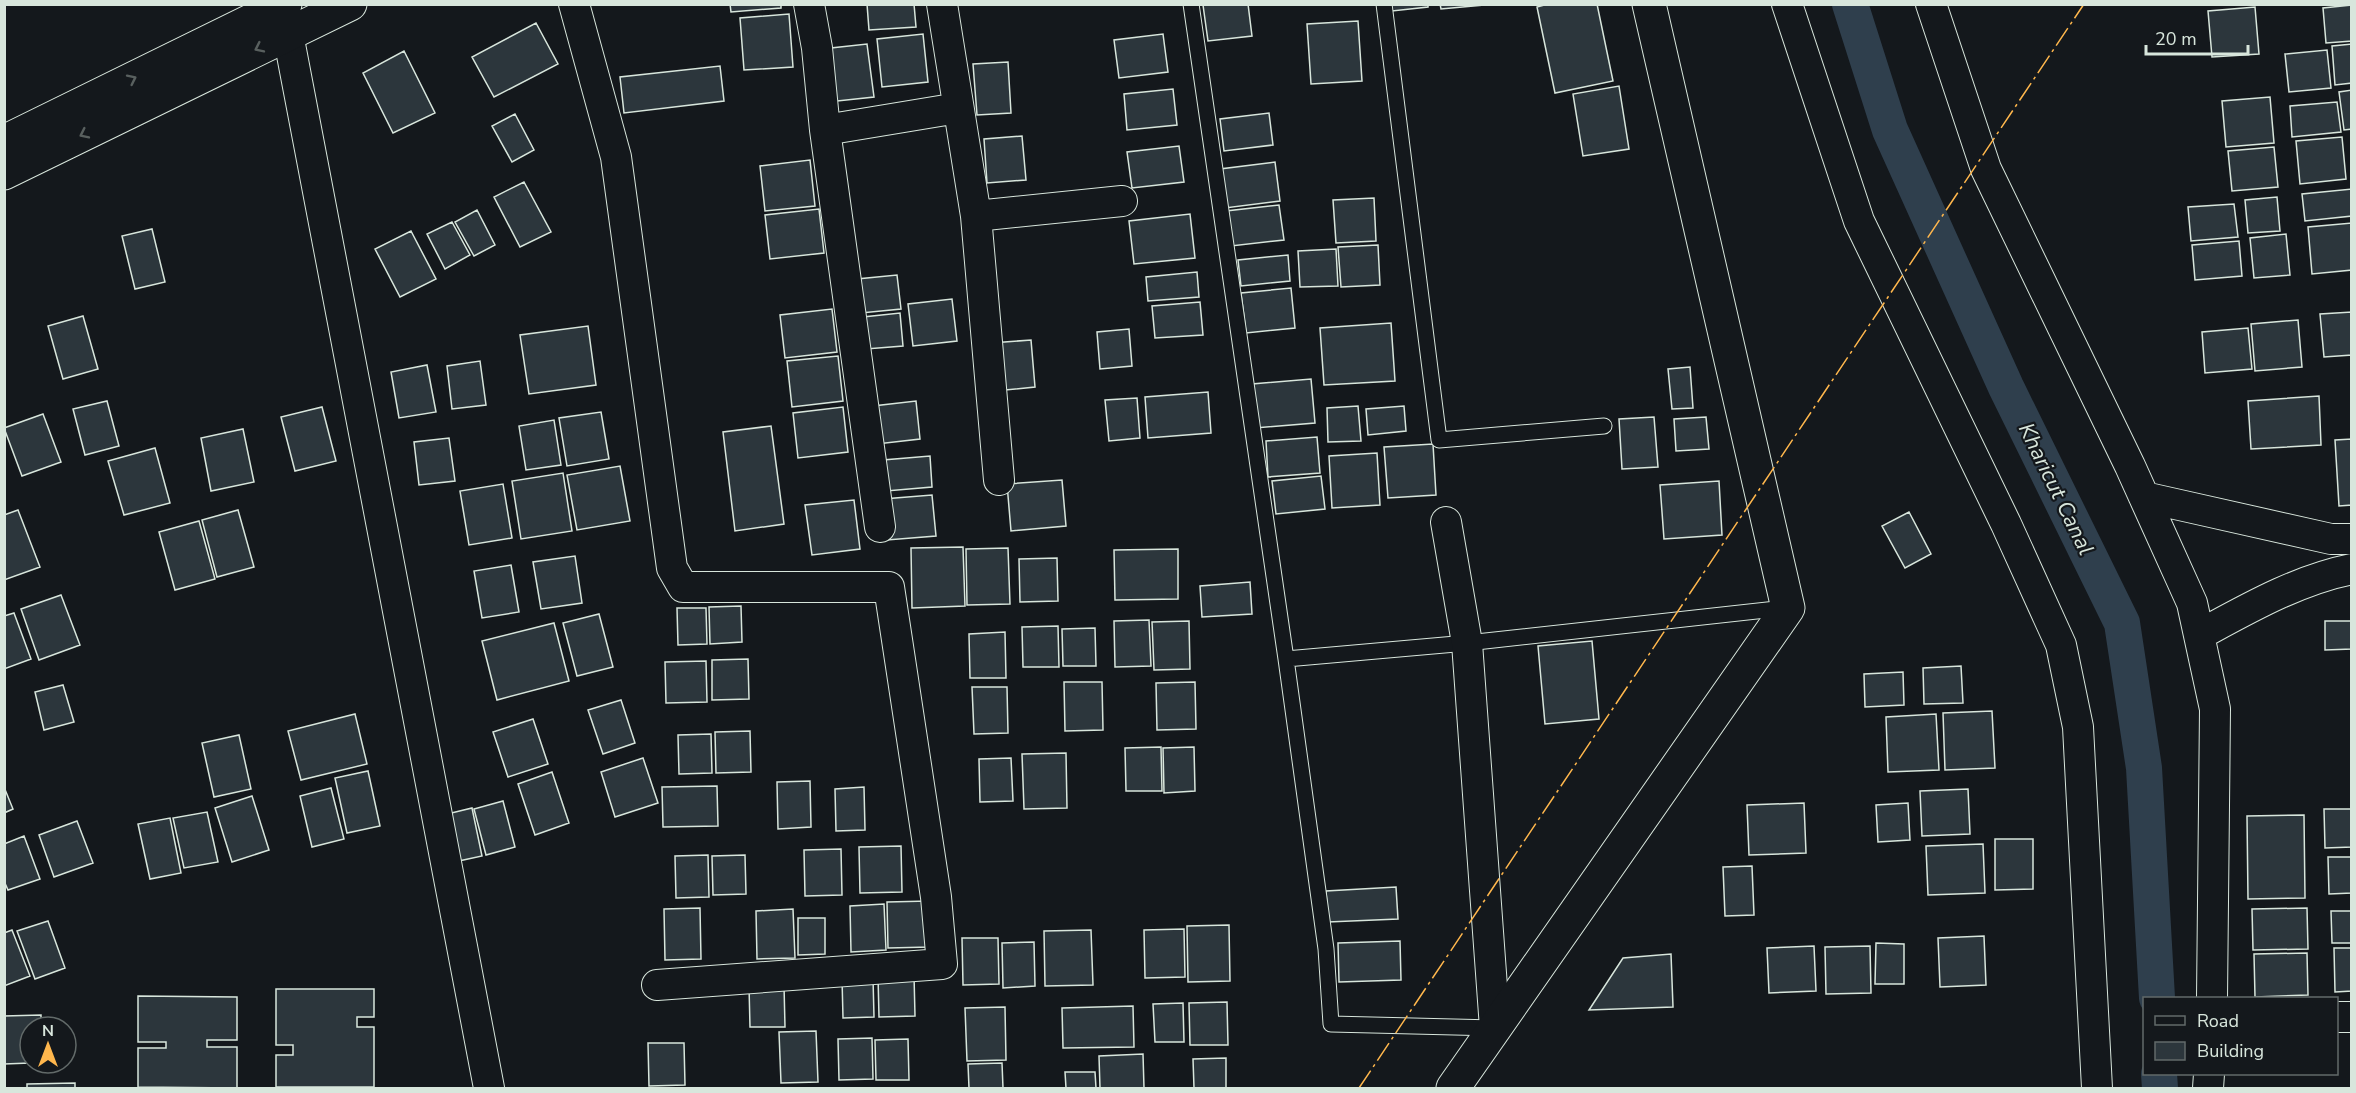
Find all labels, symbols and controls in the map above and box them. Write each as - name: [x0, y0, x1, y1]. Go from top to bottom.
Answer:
- scale bar: [2146, 18, 2248, 56]
- text: 20 m: [2155, 27, 2197, 51]
- one-way arrow: [255, 40, 266, 52]
- one-way arrow: [126, 75, 137, 87]
- one-way arrow: [80, 126, 91, 138]
- water label: Kharicut Canal: [2011, 418, 2101, 560]
- legend: [2143, 997, 2338, 1075]
- text: Road: [2197, 1009, 2239, 1033]
- north arrow: [18, 1015, 78, 1075]
- text: N: [42, 1020, 54, 1042]
- text: Building: [2197, 1039, 2264, 1063]

